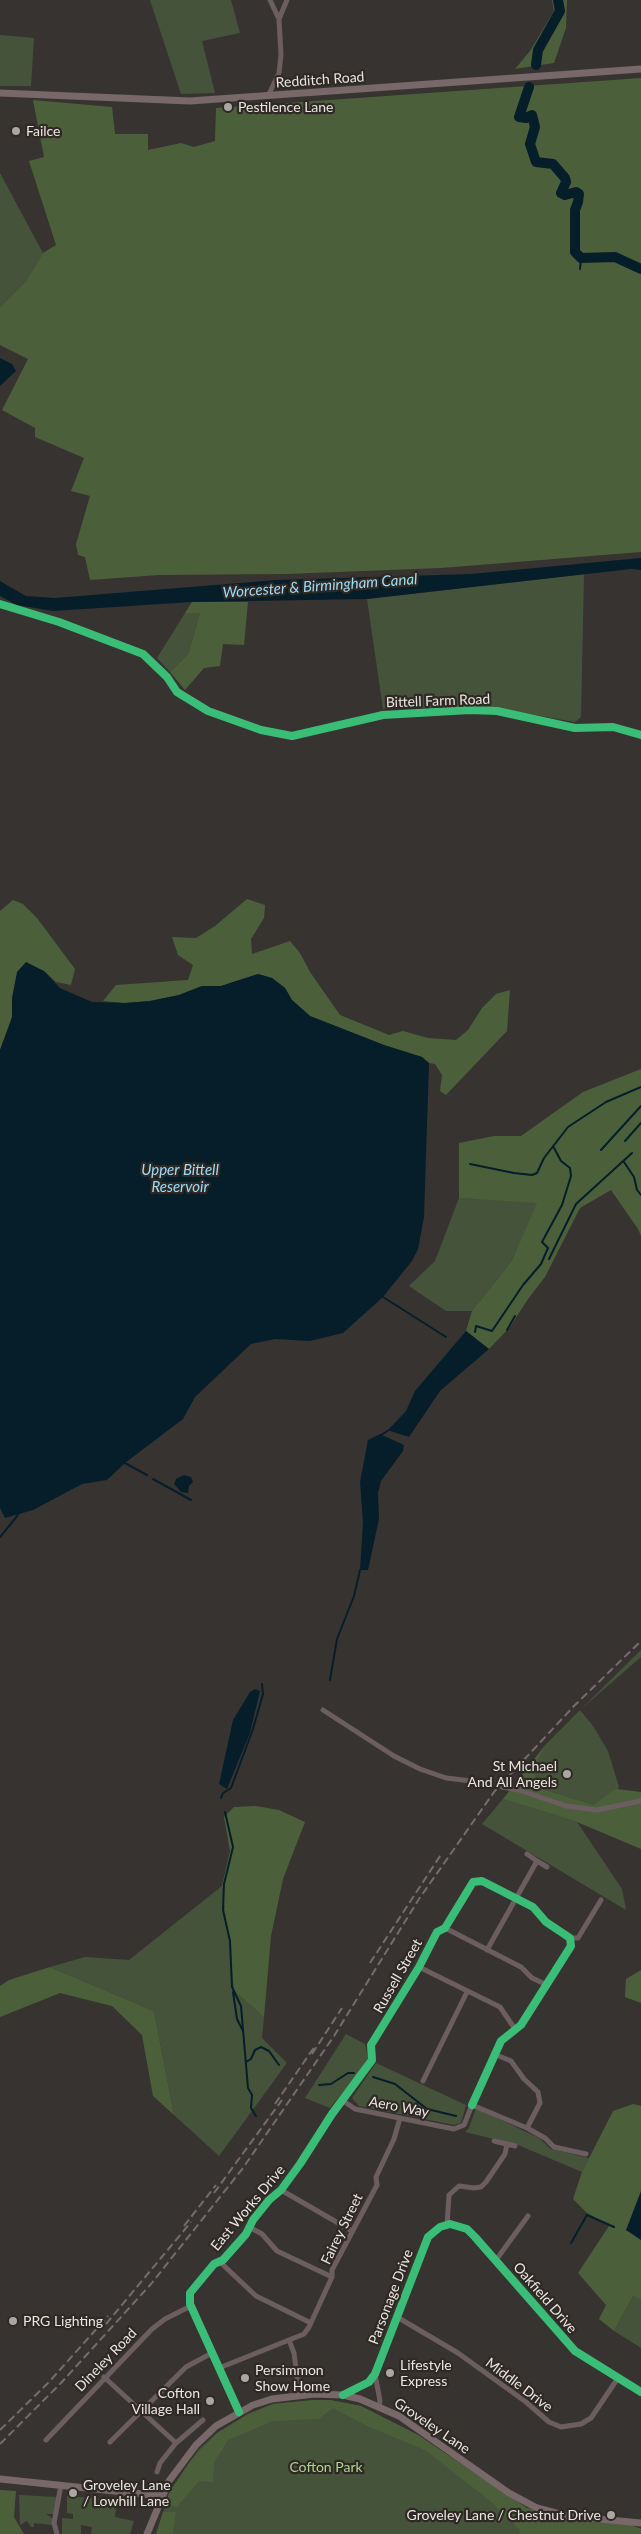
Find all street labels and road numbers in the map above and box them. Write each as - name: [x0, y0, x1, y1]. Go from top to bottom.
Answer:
- street label: Redditch Road: [275, 69, 365, 91]
- street label: Bittell Farm Road: [385, 691, 491, 711]
- street label: Russell Street: [370, 1936, 426, 2016]
- street label: Aero Way: [368, 2093, 430, 2121]
- street label: East Works Drive: [207, 2162, 289, 2254]
- street label: Fairey Street: [318, 2191, 366, 2267]
- street label: Parsonage Drive: [365, 2247, 417, 2347]
- street label: Oakfield Drive: [510, 2259, 580, 2337]
- street label: Dineley Road: [72, 2325, 140, 2395]
- street label: Middle Drive: [482, 2354, 556, 2416]
- street label: Groveley Lane: [391, 2395, 473, 2457]

